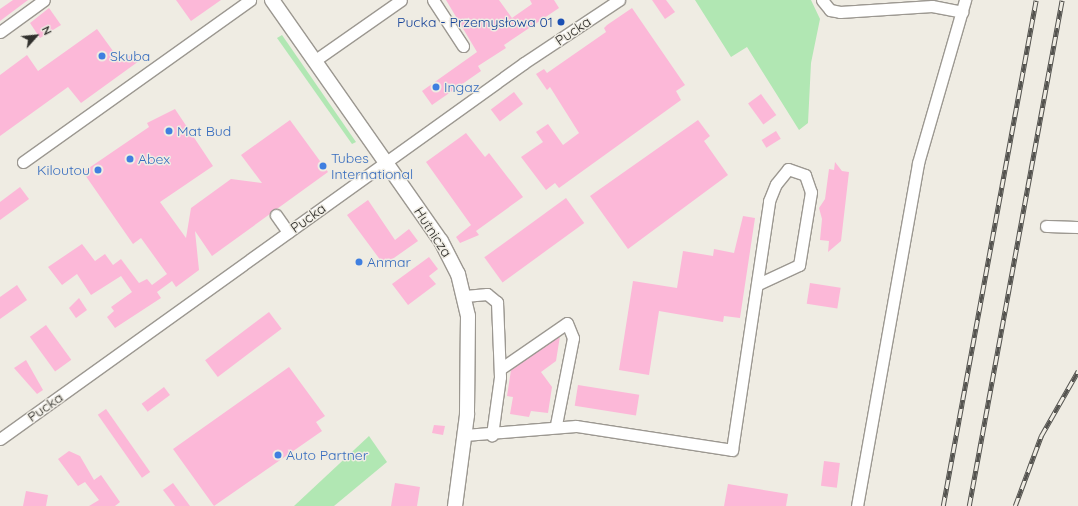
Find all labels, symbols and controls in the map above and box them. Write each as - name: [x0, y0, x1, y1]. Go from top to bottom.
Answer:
- street label: Pucka: [552, 13, 594, 49]
- place label: Pucka - Przemysłowa 01: [397, 14, 553, 30]
- north arrow: [16, 16, 56, 56]
- marker: Pucka - Przemysłowa 01: [556, 17, 566, 27]
- text: N: [39, 24, 55, 37]
- place label: Skuba: [110, 48, 150, 64]
- marker: Skuba: [97, 51, 107, 61]
- place label: Ingaz: [444, 79, 479, 95]
- marker: Ingaz: [431, 82, 441, 92]
- place label: Mat Bud: [177, 123, 231, 139]
- marker: Mat Bud: [164, 126, 174, 136]
- place label: Tubes International: [331, 150, 413, 182]
- place label: Abex: [138, 151, 170, 167]
- marker: Abex: [125, 154, 135, 164]
- marker: Tubes International: [318, 161, 328, 171]
- place label: Kiloutou: [37, 162, 90, 178]
- marker: Kiloutou: [93, 165, 103, 175]
- street label: Pucka: [287, 200, 329, 236]
- street label: Hutnicza: [411, 204, 455, 260]
- place label: Anmar: [367, 254, 411, 270]
- marker: Anmar: [354, 257, 364, 267]
- street label: Pucka: [24, 389, 66, 425]
- place label: Auto Partner: [286, 447, 368, 463]
- marker: Auto Partner: [273, 450, 283, 460]

